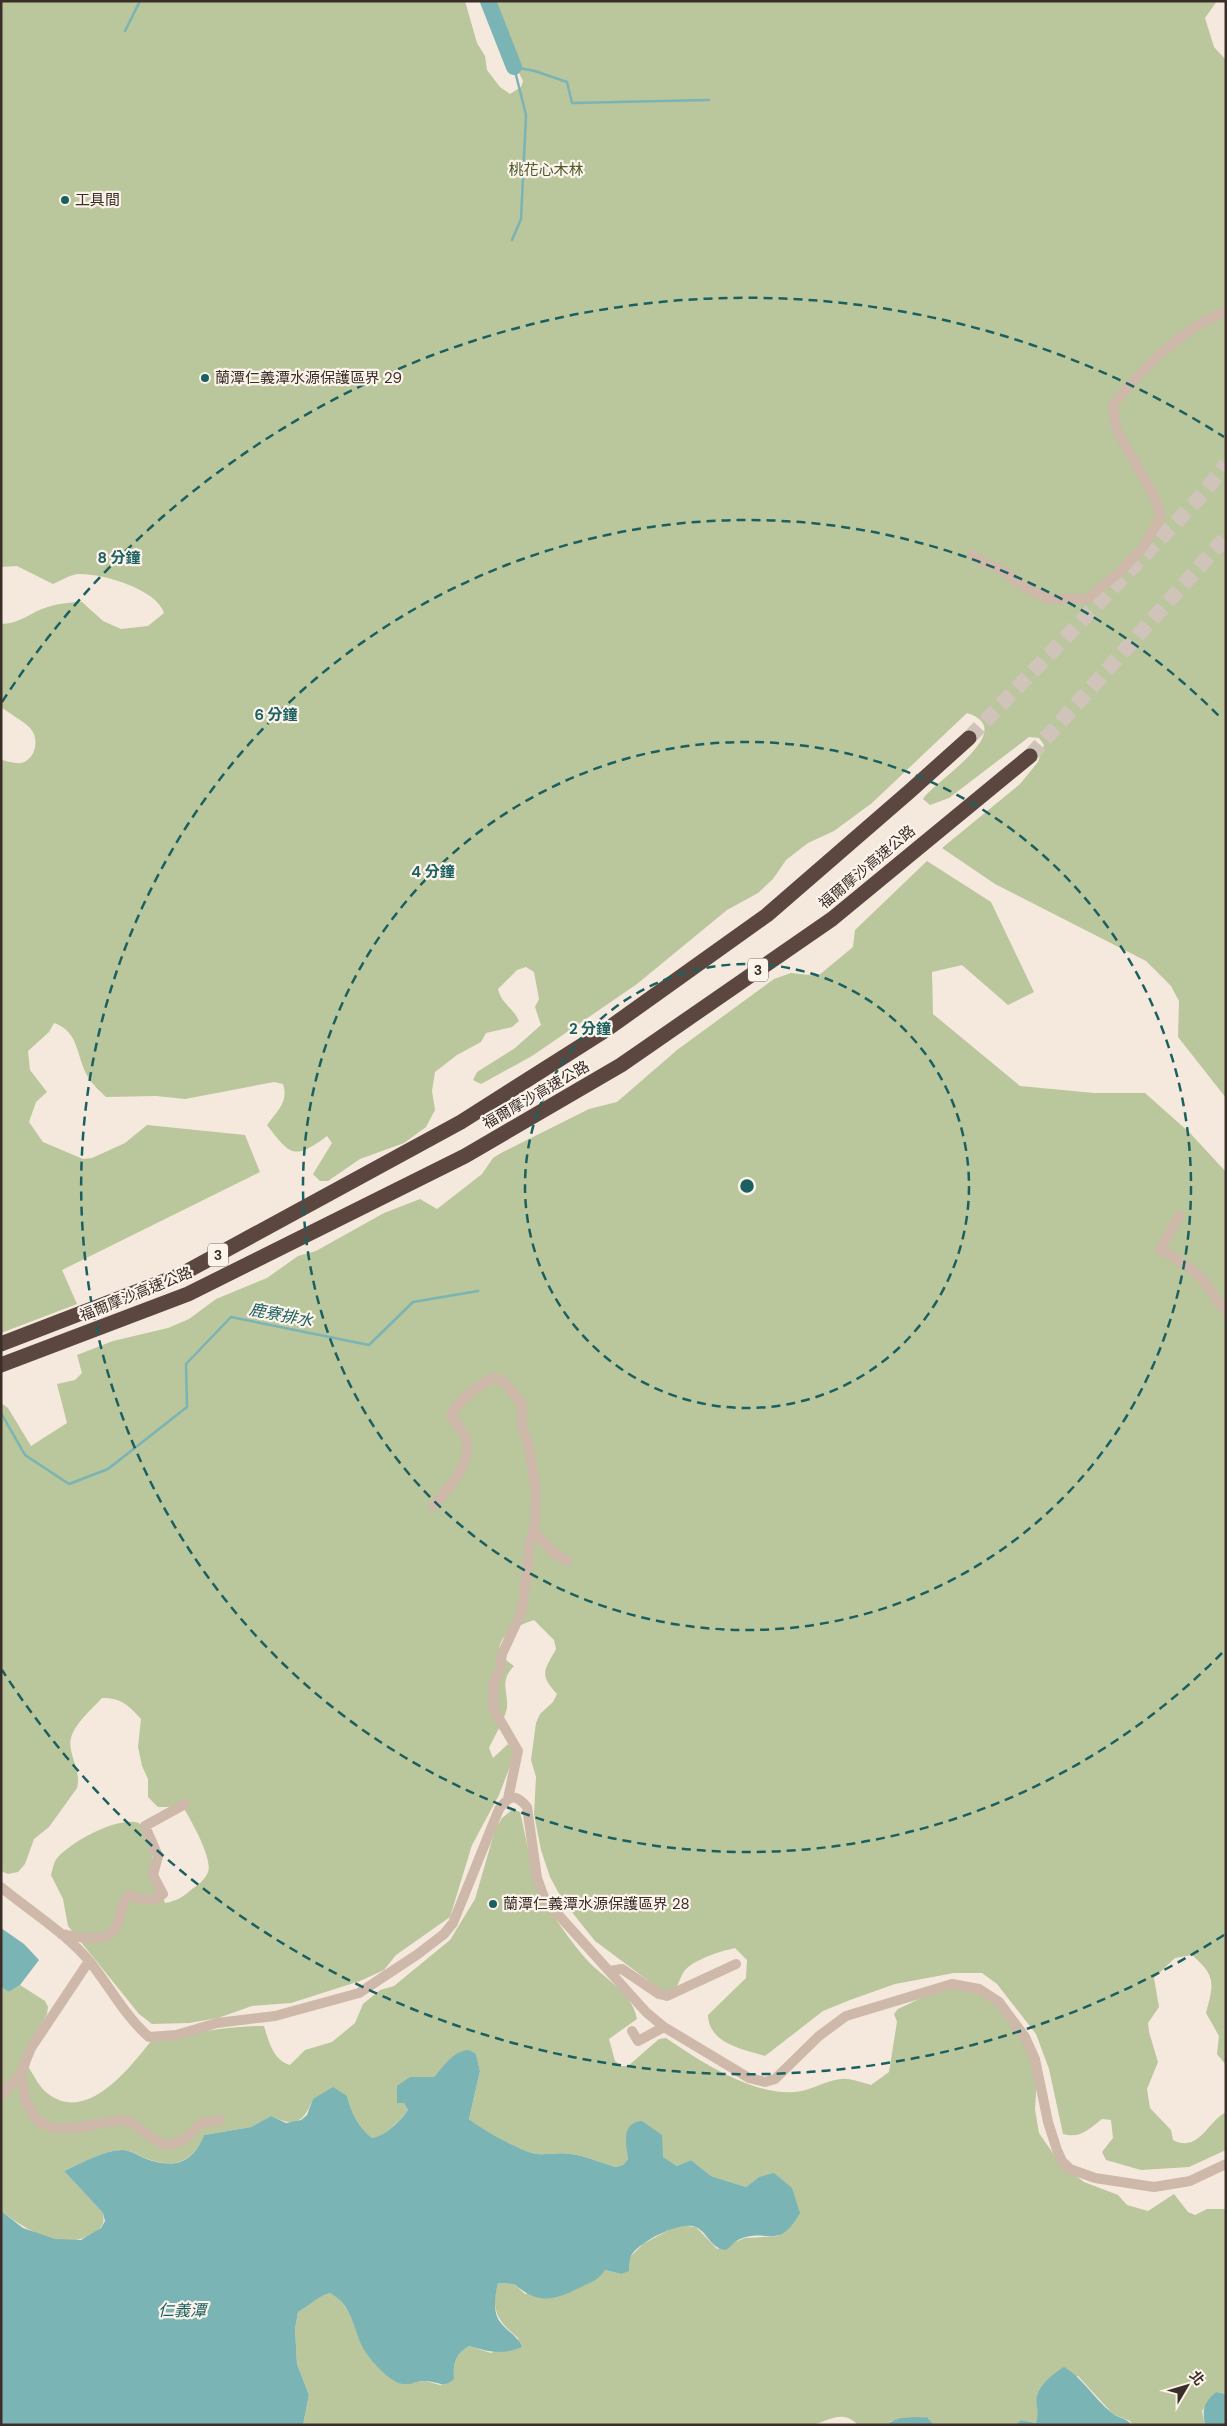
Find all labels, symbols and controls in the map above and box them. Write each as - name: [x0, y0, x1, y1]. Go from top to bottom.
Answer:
- park label: 桃花心木林: [508, 160, 584, 180]
- place label: 工具間: [75, 190, 120, 210]
- marker: 工具間: [59, 194, 71, 206]
- place label: 蘭潭仁義潭水源保護區界 29: [215, 368, 402, 388]
- marker: 蘭潭仁義潭水源保護區界 29: [199, 372, 211, 384]
- text: 8 分鐘: [97, 548, 141, 568]
- text: 6 分鐘: [254, 705, 298, 725]
- street label: 福爾摩沙高速公路: [815, 821, 919, 913]
- text: 4 分鐘: [411, 862, 455, 882]
- road number: 3: [748, 958, 768, 982]
- text: 2 分鐘: [569, 1019, 611, 1039]
- street label: 福爾摩沙高速公路: [479, 1056, 593, 1134]
- centre of rings: [738, 1177, 756, 1195]
- road number: 3: [208, 1244, 228, 1266]
- street label: 福爾摩沙高速公路: [77, 1262, 195, 1326]
- water label: 鹿寮排水: [248, 1299, 315, 1332]
- place label: 蘭潭仁義潭水源保護區界 28: [503, 1894, 690, 1914]
- marker: 蘭潭仁義潭水源保護區界 28: [487, 1898, 499, 1910]
- water label: 仁義潭: [158, 2300, 209, 2321]
- north arrow: [1162, 2361, 1212, 2411]
- text: 北: [1186, 2367, 1209, 2389]

